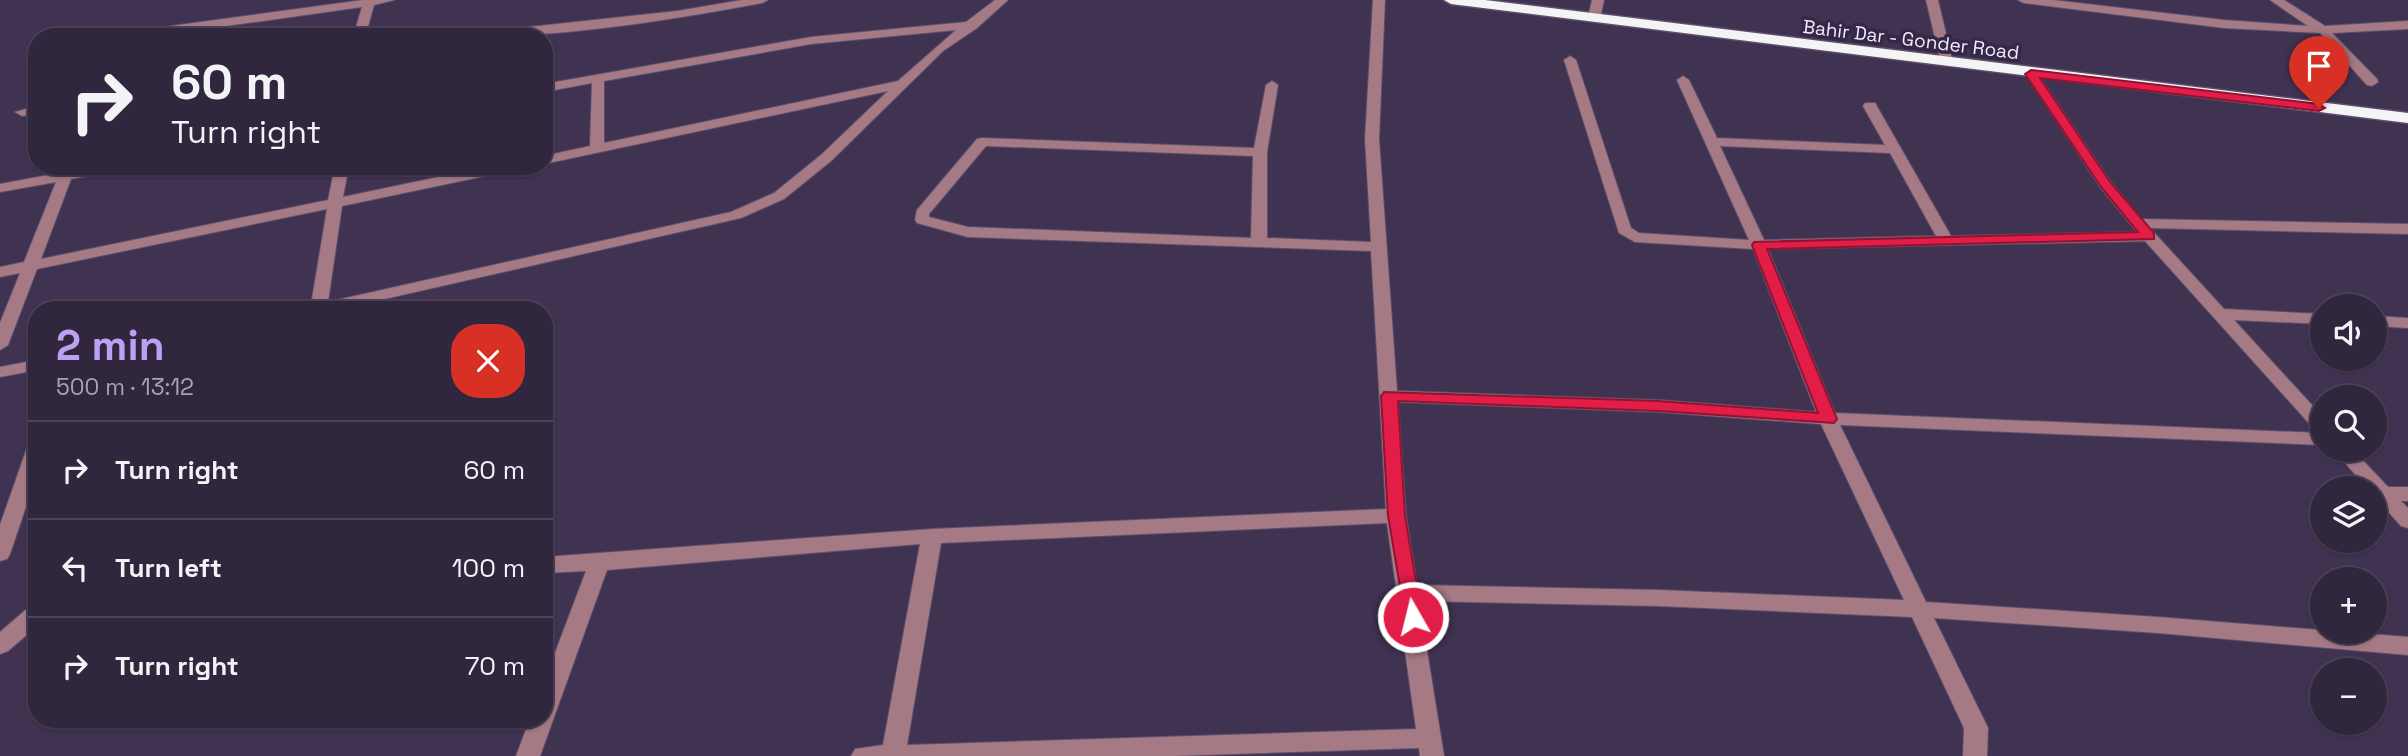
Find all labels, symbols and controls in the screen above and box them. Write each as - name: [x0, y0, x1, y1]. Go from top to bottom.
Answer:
- street label: Bahir Dar - Gonder Road: [1801, 14, 2021, 65]
- pin: [2289, 36, 2349, 108]
- icon: arrive: [2300, 47, 2338, 85]
- text: 60 m: [171, 51, 287, 113]
- icon: right: [56, 56, 147, 147]
- text: Turn right: [171, 112, 321, 152]
- map controls: [2310, 294, 2387, 735]
- button: sound: [2310, 294, 2387, 371]
- text: 2 min: [56, 319, 165, 372]
- button: close: [451, 324, 525, 398]
- text: 500 m · 13:12: [56, 372, 194, 402]
- button: search: [2310, 385, 2387, 462]
- icon: right: [56, 451, 94, 489]
- text: Turn right: [115, 453, 239, 487]
- text: 60 m: [463, 453, 525, 487]
- button: layers: [2310, 476, 2387, 553]
- icon: left: [56, 549, 94, 587]
- text: Turn left: [115, 551, 222, 585]
- text: 100 m: [452, 551, 525, 585]
- button: +: [2310, 567, 2387, 644]
- position arrow: [1376, 580, 1450, 654]
- icon: right: [56, 647, 94, 685]
- text: Turn right: [115, 649, 239, 683]
- text: 70 m: [465, 649, 525, 683]
- button: −: [2310, 658, 2387, 735]

